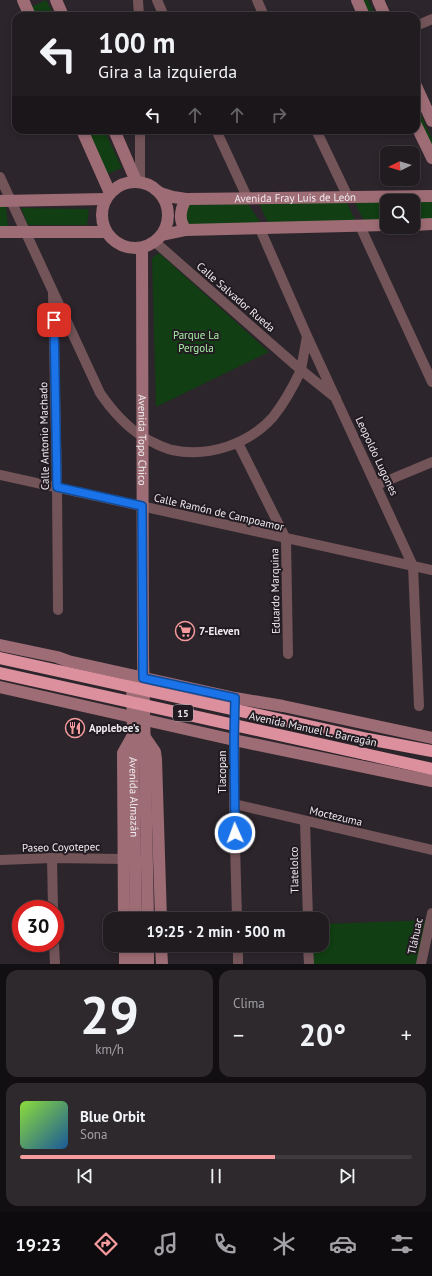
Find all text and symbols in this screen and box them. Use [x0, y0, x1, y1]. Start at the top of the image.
text: 100 m [98, 24, 175, 61]
icon: left [32, 28, 84, 80]
text: Gira a la izquierda [98, 60, 237, 83]
icon: left [142, 104, 164, 126]
icon: ahead [184, 104, 206, 126]
icon: ahead [226, 104, 248, 126]
icon: right [268, 104, 290, 126]
north arrow [380, 146, 420, 186]
map controls [380, 146, 420, 234]
street label: Avenida Fray Luis de León [234, 190, 356, 205]
button: search [380, 194, 420, 234]
street label: Calle Salvador Rueda [194, 259, 278, 335]
pin [37, 303, 71, 337]
icon: arrive [43, 309, 65, 331]
park label: Parque La Pergola [173, 328, 219, 355]
street label: Calle Antonio Machado [36, 382, 52, 490]
street label: Avenida Topo Chico [135, 394, 150, 486]
street label: Leopoldo Lugones [353, 414, 402, 498]
street label: Calle Ramón de Campoamor [153, 490, 286, 534]
street label: Eduardo Marquina [267, 548, 283, 634]
supermarket icon: 7-Eleven [174, 620, 196, 642]
place label: 7-Eleven [199, 624, 240, 638]
road number: 15 [173, 705, 193, 721]
street label: Avenida Manuel L. Barragán [248, 709, 378, 749]
restaurant icon: Applebee's [64, 717, 86, 739]
place label: Applebee's [89, 721, 140, 735]
street label: Tlacopan [215, 751, 229, 793]
street label: Avenida Almazán [126, 757, 142, 837]
street label: Moctezuma [308, 803, 364, 829]
position arrow [214, 812, 256, 854]
street label: Paseo Coyotepec [22, 839, 100, 855]
street label: Tlatelolco [287, 846, 301, 894]
speed limit sign: 30 [12, 900, 64, 952]
street label: Tláhuac [404, 916, 426, 956]
text: 19:25 · 2 min · 500 m [147, 922, 285, 941]
text: 29 [80, 981, 139, 1048]
text: Clima [233, 995, 265, 1012]
text: 20° [299, 1015, 346, 1054]
text: − [233, 1021, 244, 1049]
text: + [401, 1021, 412, 1049]
text: km/h [95, 1041, 124, 1058]
text: Blue Orbit [80, 1107, 145, 1126]
text: Sona [80, 1126, 107, 1143]
icon: previous [74, 1165, 96, 1187]
icon: pause [205, 1165, 227, 1187]
icon: next [336, 1165, 358, 1187]
icon: directions [92, 1230, 120, 1258]
icon: music [152, 1230, 180, 1258]
icon: phone [211, 1230, 239, 1258]
icon: climate [270, 1230, 298, 1258]
icon: car [329, 1230, 357, 1258]
icon: filters [388, 1230, 416, 1258]
text: 19:23 [16, 1233, 61, 1256]

